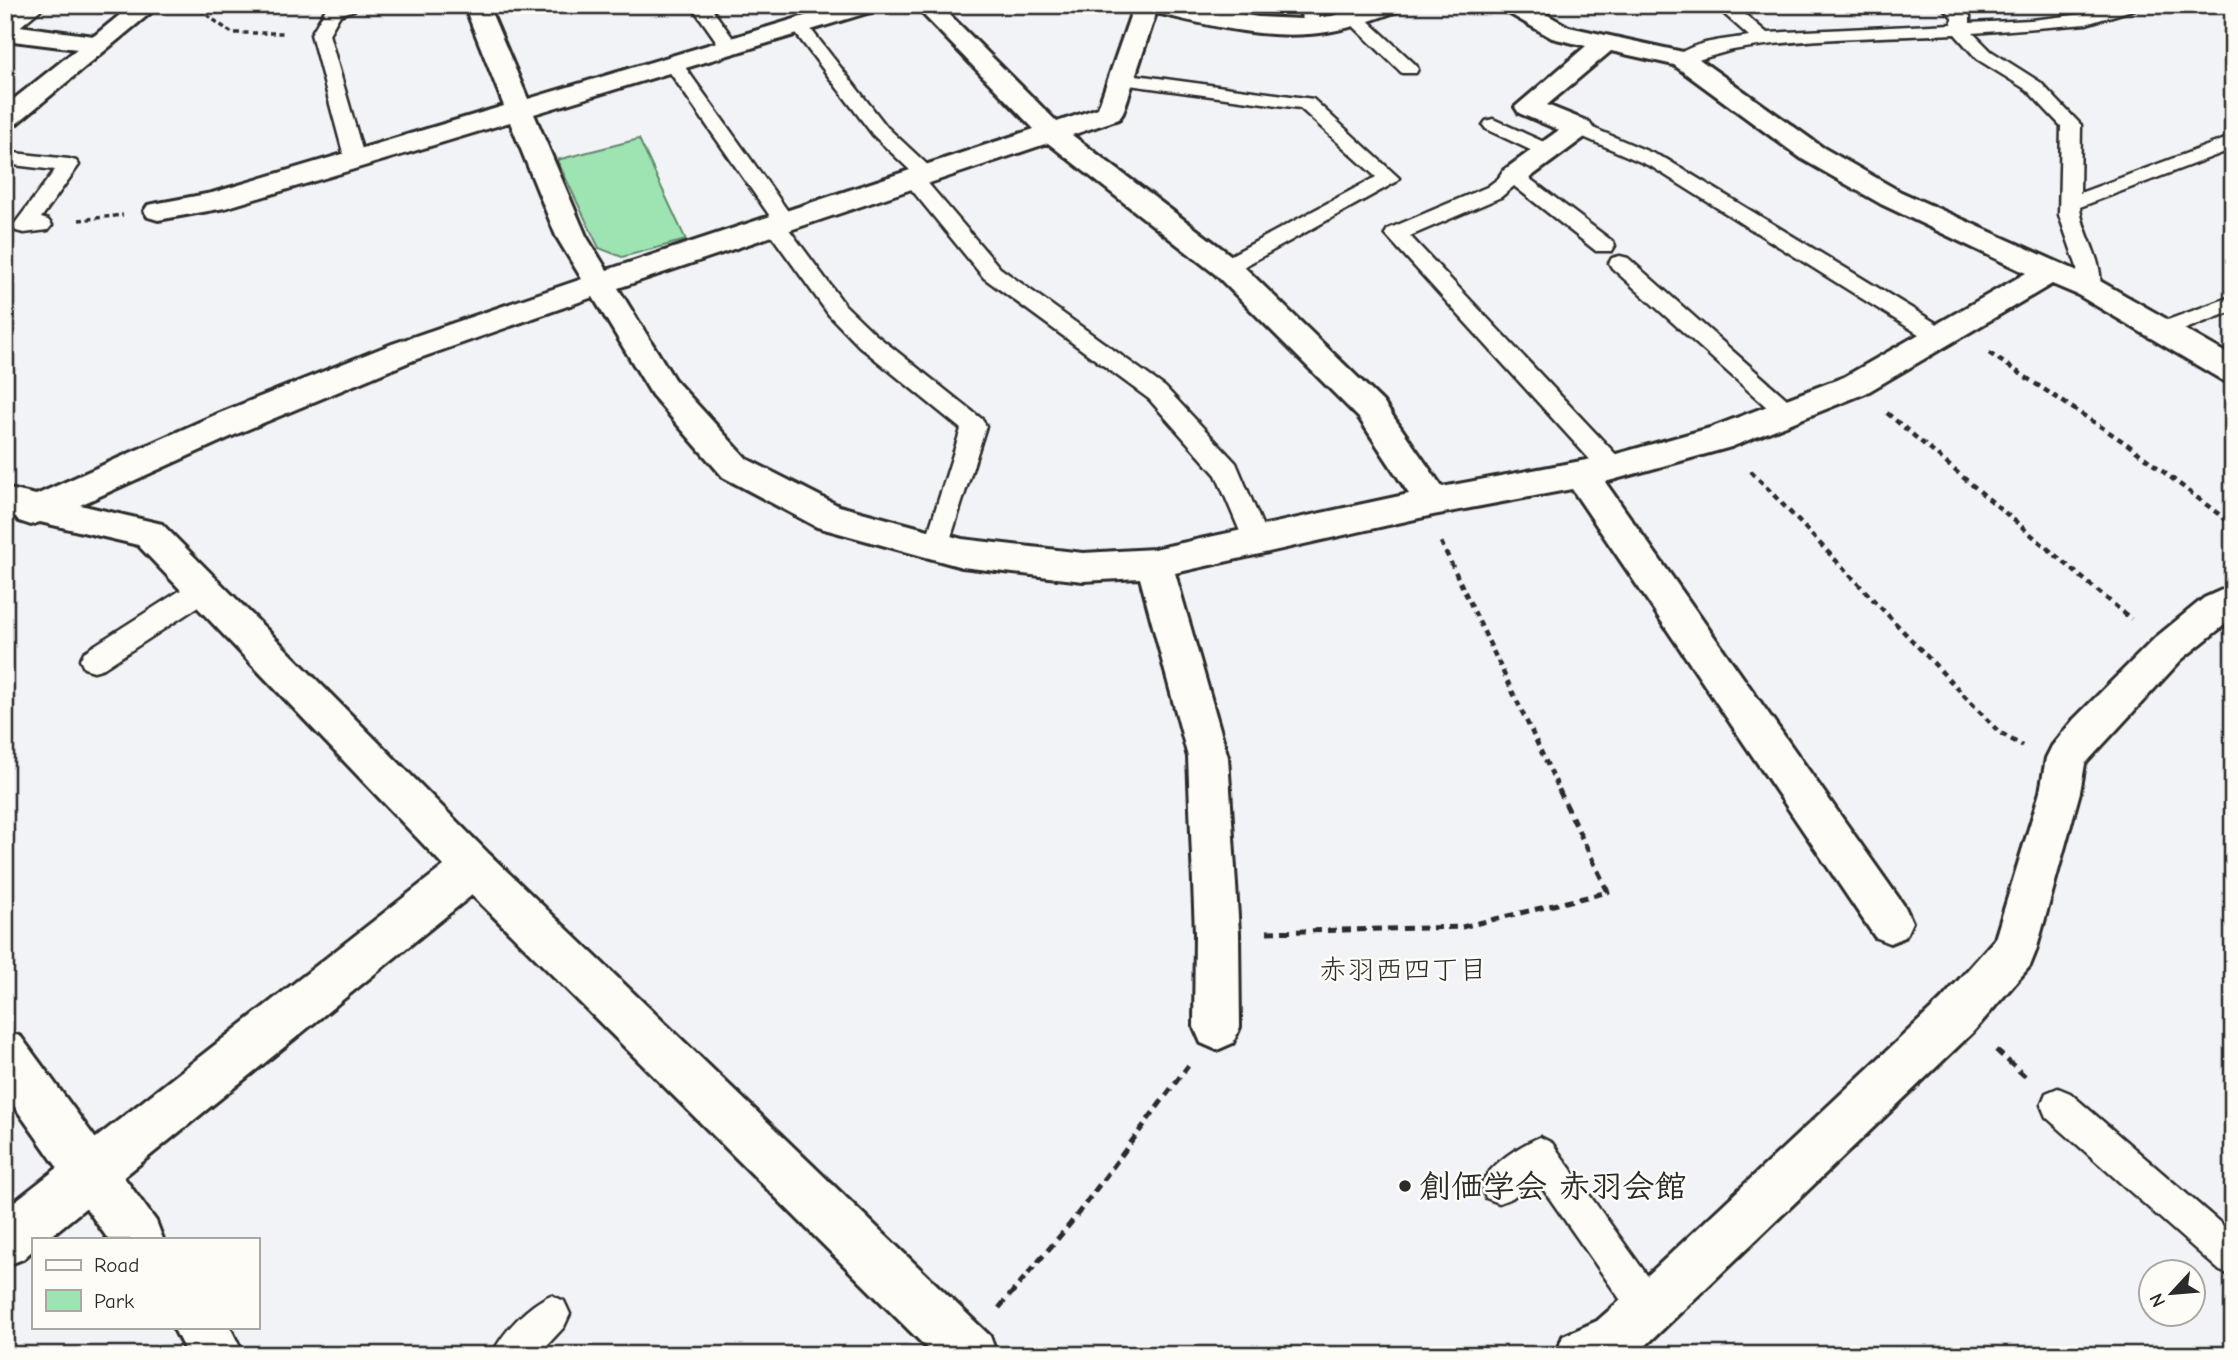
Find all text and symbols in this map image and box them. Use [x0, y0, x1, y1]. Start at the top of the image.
district label: 赤羽西四丁目 [1319, 954, 1487, 986]
place label: 創価学会 赤羽会館 [1419, 1168, 1686, 1205]
marker: 創価学会 赤羽会館 [1397, 1178, 1413, 1194]
legend [32, 1238, 259, 1328]
text: Road [94, 1253, 139, 1277]
north arrow [2136, 1258, 2206, 1328]
text: Park [94, 1289, 134, 1313]
text: N [2145, 1290, 2170, 1310]

